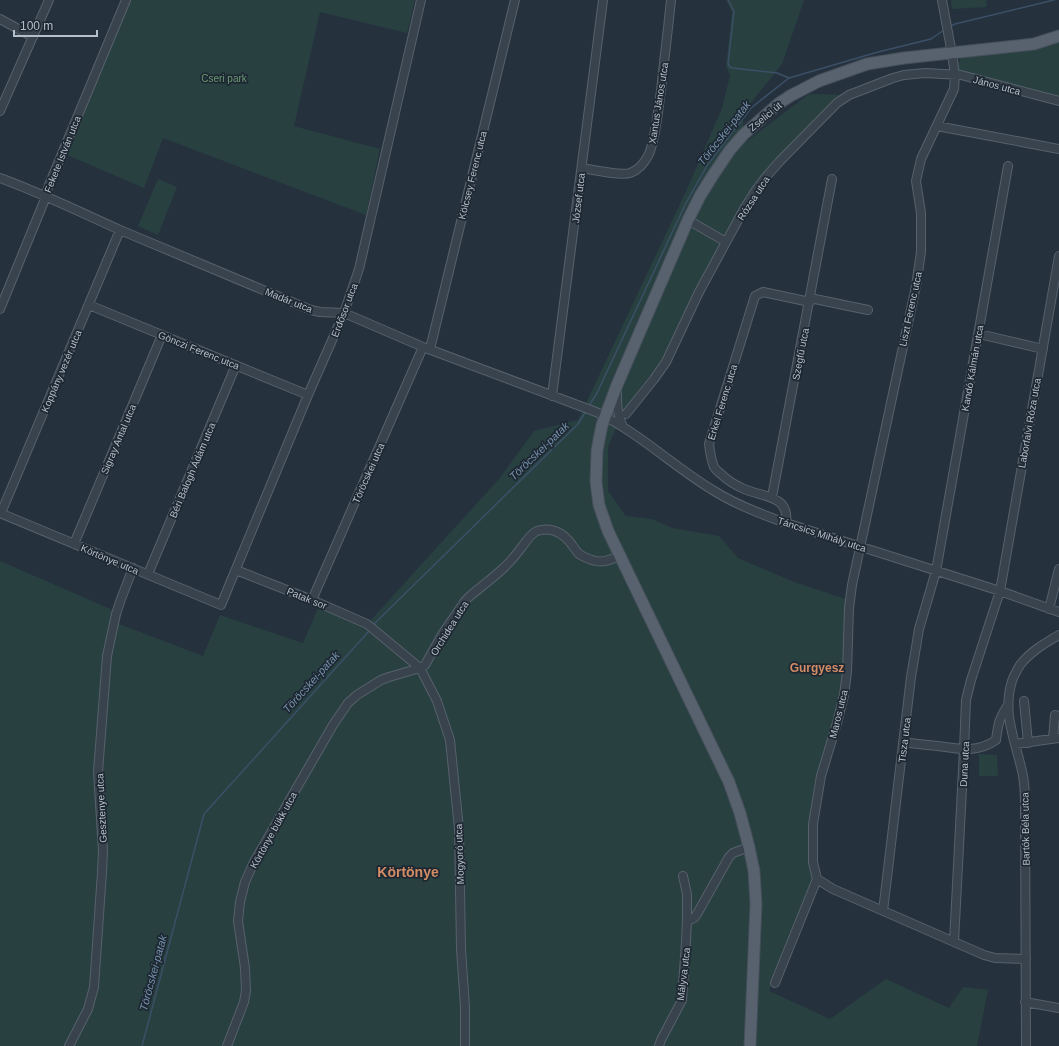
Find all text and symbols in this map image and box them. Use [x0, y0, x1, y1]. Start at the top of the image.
scale bar [14, 12, 97, 38]
text: 100 m [20, 19, 53, 33]
street label: Xantus János utca [647, 61, 670, 145]
park label: Cseri park [201, 73, 248, 84]
street label: János utca [972, 74, 1022, 97]
water label: Töröcskei-patak [695, 98, 753, 168]
street label: Zselici út [747, 99, 784, 133]
street label: Fekete István utca [42, 114, 83, 194]
street label: Kölcsey Ferenc utca [456, 129, 489, 220]
street label: József utca [570, 172, 587, 224]
street label: Rózsa utca [735, 174, 772, 222]
street label: Liszt Ferenc utca [897, 270, 924, 347]
street label: Erdősor utca [329, 281, 360, 339]
street label: Madár utca [264, 286, 314, 315]
street label: Kandó Kálmán utca [959, 324, 986, 412]
street label: Szegfű utca [790, 327, 811, 381]
street label: Koppány vezér utca [39, 328, 84, 414]
street label: Gönczi Ferenc utca [157, 329, 241, 372]
street label: Erkel Ferenc utca [706, 363, 739, 441]
street label: Laborfalvi Róza utca [1016, 377, 1043, 469]
street label: Sigray Antal utca [99, 402, 138, 476]
water label: Töröcskei-patak [507, 419, 572, 482]
street label: Béri Balogh Ádám utca [166, 420, 218, 519]
street label: Töröcskei utca [350, 441, 387, 505]
street label: Táncsics Mihály utca [776, 515, 868, 554]
street label: Körtönye utca [79, 542, 141, 577]
street label: Patak sor [285, 585, 329, 612]
street label: Orchidea utca [428, 599, 471, 658]
water label: Töröcskei-patak [280, 649, 342, 715]
district label: Gurgyesz [790, 661, 844, 675]
street label: Maros utca [827, 688, 850, 739]
street label: Tisza utca [896, 717, 913, 763]
street label: Duna utca [958, 741, 971, 787]
street label: Gesztenye utca [94, 773, 109, 843]
street label: Körtönye bükk utca [248, 790, 299, 870]
street label: Bartók Béla utca [1019, 792, 1032, 866]
street label: Mogyoró utca [453, 823, 466, 884]
district label: Körtönye [377, 864, 439, 880]
water label: Töröcskei-patak [137, 933, 169, 1012]
street label: Mályva utca [675, 946, 692, 1001]

